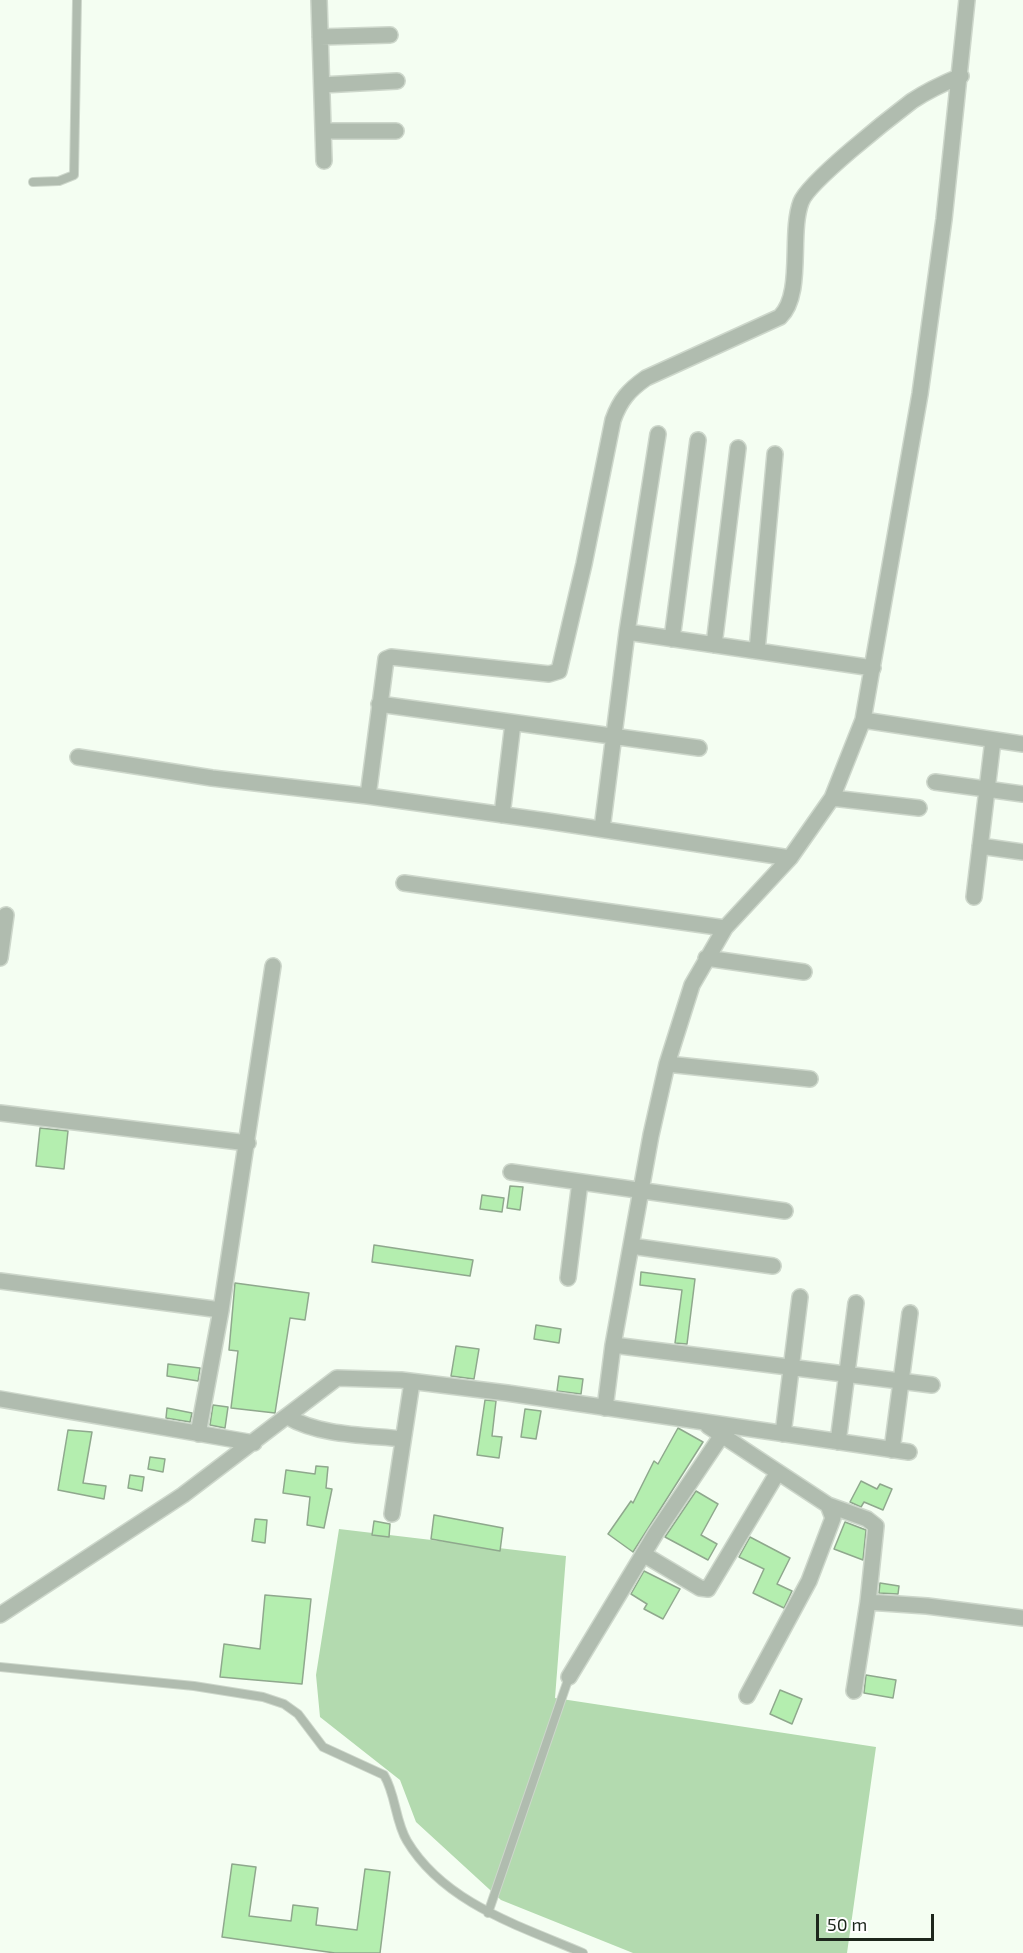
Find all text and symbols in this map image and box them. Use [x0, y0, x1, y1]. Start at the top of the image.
scale bar [819, 1902, 938, 1940]
text: 50 m [827, 1913, 867, 1935]

